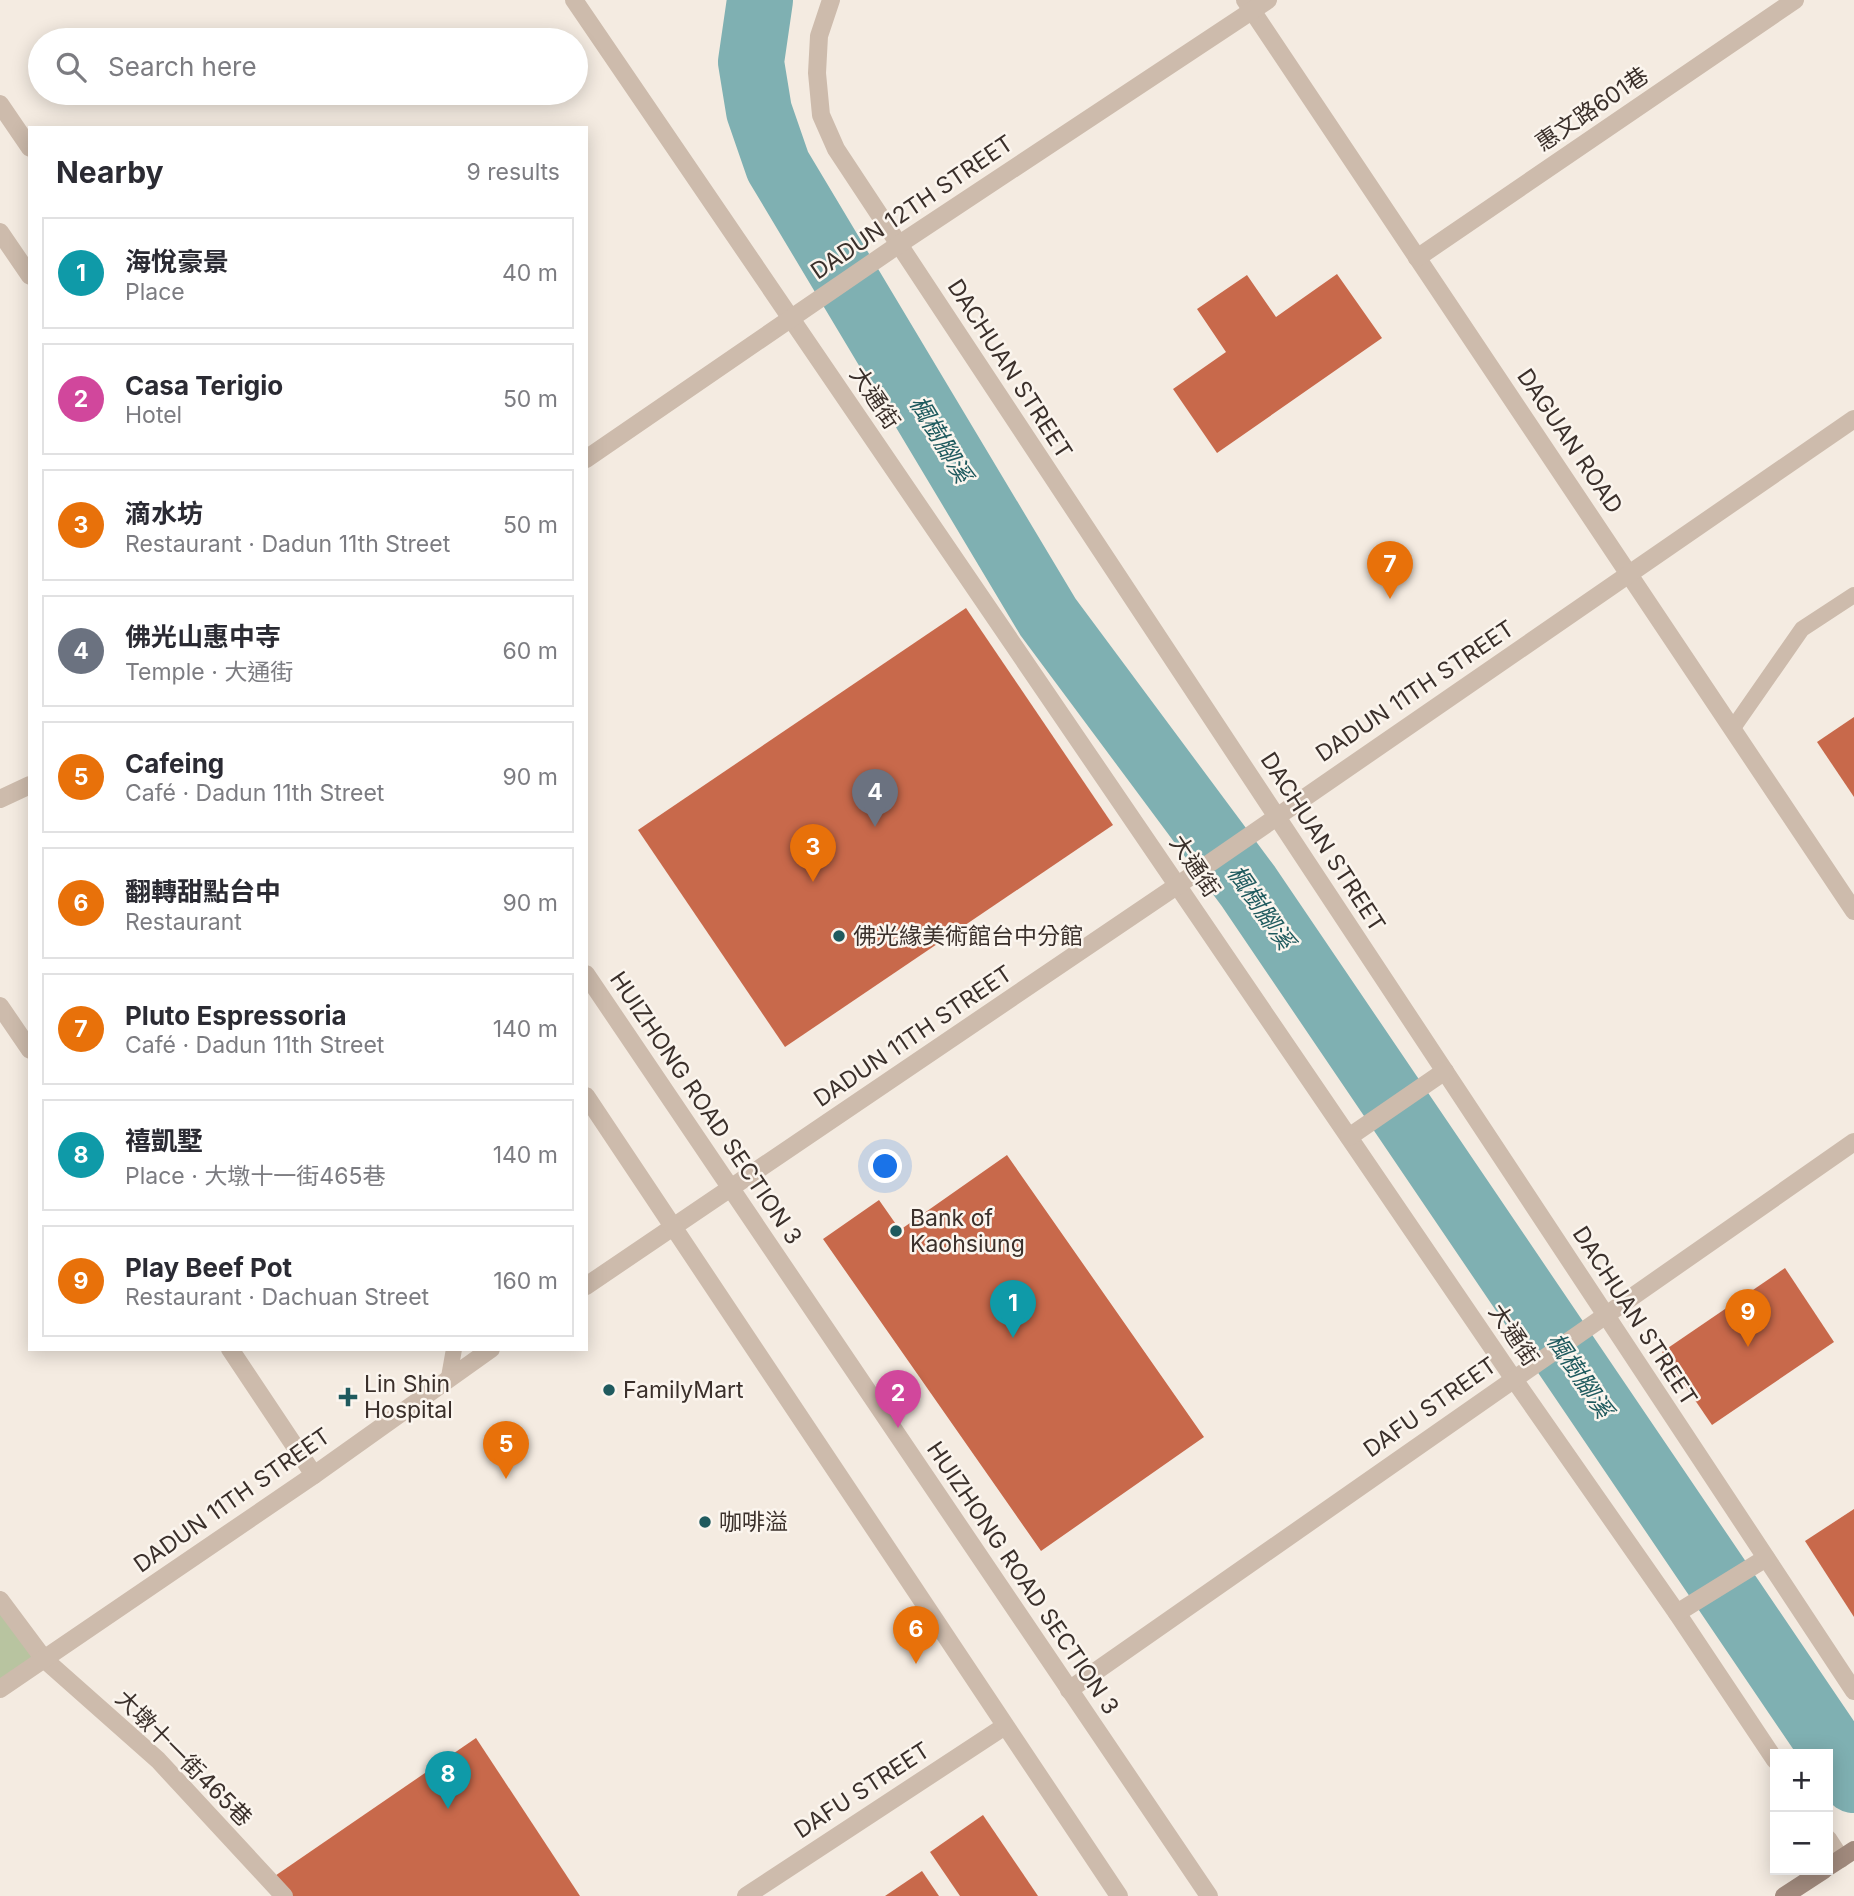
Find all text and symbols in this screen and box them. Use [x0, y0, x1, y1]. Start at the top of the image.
search box [28, 28, 588, 105]
icon: search [52, 48, 90, 86]
text: Search here [108, 51, 257, 82]
street label: 惠文路601巷 [1530, 61, 1654, 157]
street label: DADUN 12TH STREET [806, 129, 1018, 285]
text: Nearby [56, 154, 164, 190]
text: 9 results [466, 158, 560, 186]
text: 海悅豪景 [125, 246, 229, 277]
text: 1 [76, 259, 86, 287]
text: 40 m [502, 259, 558, 287]
street label: DACHUAN STREET [942, 274, 1078, 464]
text: Place [125, 278, 185, 306]
street label: 大通街 [844, 362, 906, 434]
street label: DAGUAN ROAD [1511, 363, 1629, 519]
text: Casa Terigio [125, 370, 283, 401]
text: 2 [74, 385, 88, 413]
text: 50 m [503, 385, 558, 413]
water label: 楓樹腳溪 [904, 390, 980, 490]
text: Hotel [125, 401, 182, 429]
text: 滴水坊 [125, 498, 203, 529]
text: 3 [74, 511, 88, 539]
text: 50 m [503, 511, 558, 539]
text: Restaurant · Dadun 11th Street [125, 530, 450, 558]
pin: 7 [1367, 541, 1413, 599]
street label: DADUN 11TH STREET [1310, 614, 1520, 768]
text: 佛光山惠中寺 [125, 621, 281, 652]
text: 4 [73, 637, 89, 665]
text: 60 m [503, 637, 558, 665]
text: Temple · 大通街 [125, 658, 293, 686]
street label: DACHUAN STREET [1255, 747, 1391, 937]
text: Cafeing [125, 748, 224, 779]
text: 5 [74, 763, 88, 791]
text: 90 m [503, 763, 558, 791]
pin: 4 [852, 769, 898, 827]
text: Café · Dadun 11th Street [125, 779, 384, 807]
pin: 3 [790, 824, 836, 882]
street label: 大通街 [1164, 830, 1226, 902]
water label: 楓樹腳溪 [1222, 859, 1302, 957]
text: 翻轉甜點台中 [125, 876, 281, 907]
text: 6 [74, 889, 88, 917]
text: 90 m [503, 889, 558, 917]
text: Restaurant [125, 908, 242, 936]
place label: 佛光緣美術館台中分館 [853, 922, 1083, 950]
marker: 佛光緣美術館台中分館 [831, 928, 847, 944]
street label: DADUN 11TH STREET [808, 959, 1018, 1113]
street label: HUIZHONG ROAD SECTION 3 [604, 966, 808, 1250]
text: Pluto Espressoria [125, 1000, 347, 1031]
text: 7 [74, 1015, 88, 1043]
text: 140 m [493, 1015, 558, 1043]
text: Café · Dadun 11th Street [125, 1031, 384, 1059]
text: 禧凱墅 [125, 1125, 203, 1156]
text: 8 [74, 1141, 88, 1169]
text: 140 m [493, 1141, 558, 1169]
your location [868, 1149, 902, 1183]
text: Place · 大墩十一街465巷 [125, 1162, 385, 1190]
place label: Bank of Kaohsiung [910, 1204, 1025, 1258]
street label: DACHUAN STREET [1567, 1221, 1703, 1411]
marker: Bank of Kaohsiung [888, 1223, 904, 1239]
text: Play Beef Pot [125, 1252, 292, 1283]
text: 9 [74, 1267, 88, 1295]
text: 160 m [493, 1267, 558, 1295]
pin: 1 [990, 1280, 1036, 1338]
text: Restaurant · Dachuan Street [125, 1283, 429, 1311]
pin: 9 [1725, 1289, 1771, 1347]
street label: 大通街 [1483, 1299, 1545, 1371]
water label: 楓樹腳溪 [1541, 1327, 1621, 1425]
street label: DAFU STREET [1358, 1351, 1502, 1463]
place label: Lin Shin Hospital [364, 1370, 453, 1424]
pin: 2 [875, 1370, 921, 1428]
place label: FamilyMart [623, 1376, 744, 1404]
marker: FamilyMart [601, 1382, 617, 1398]
marker: Lin Shin Hospital [338, 1387, 358, 1407]
pin: 5 [483, 1421, 529, 1479]
street label: DADUN 11TH STREET [128, 1422, 336, 1578]
street label: HUIZHONG ROAD SECTION 3 [921, 1436, 1125, 1720]
place label: 咖啡溢 [719, 1508, 788, 1536]
marker: 咖啡溢 [697, 1514, 713, 1530]
pin: 6 [893, 1606, 939, 1664]
street label: 大墩十一街465巷 [110, 1684, 258, 1832]
street label: DAFU STREET [789, 1736, 935, 1844]
map controls [1770, 1749, 1833, 1875]
button: + [1770, 1749, 1833, 1812]
pin: 8 [425, 1751, 471, 1809]
button: − [1770, 1812, 1833, 1875]

